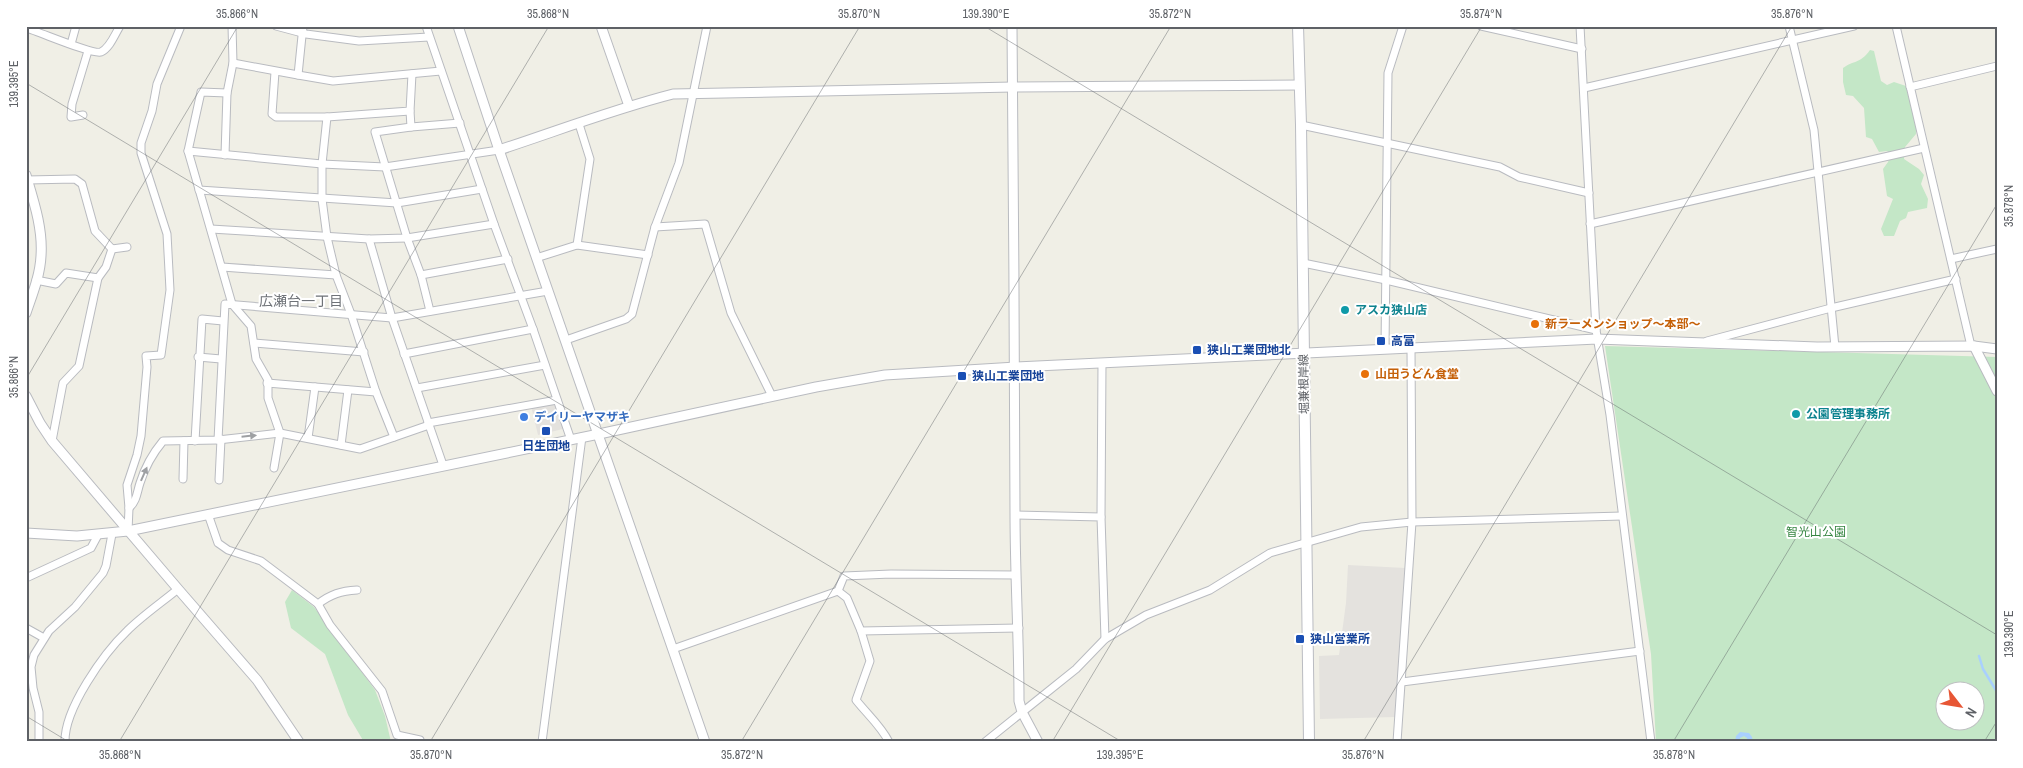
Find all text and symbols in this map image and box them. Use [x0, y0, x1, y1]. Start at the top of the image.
text: 35.866°N [216, 6, 258, 22]
text: 35.868°N [527, 6, 569, 22]
text: 35.870°N [838, 6, 880, 22]
text: 139.390°E [963, 6, 1009, 22]
text: 35.872°N [1149, 6, 1191, 22]
text: 35.874°N [1460, 6, 1502, 22]
text: 35.876°N [1771, 6, 1813, 22]
text: 139.395°E [6, 61, 22, 107]
text: 35.878°N [2001, 185, 2017, 227]
district label: 広瀬台一丁目 [259, 292, 343, 310]
place label: アスカ狭山店 [1355, 302, 1427, 318]
marker: アスカ狭山店 [1339, 304, 1351, 316]
place label: 新ラーメンショップ～本部～ [1545, 316, 1701, 332]
marker: 新ラーメンショップ～本部～ [1529, 318, 1541, 330]
place label: 高富 [1391, 333, 1415, 349]
marker: 高富 [1375, 335, 1387, 347]
place label: 狭山工業団地北 [1207, 342, 1291, 358]
marker: 狭山工業団地北 [1191, 344, 1203, 356]
street label: 堀兼根岸線 [1295, 354, 1313, 414]
text: 35.866°N [6, 356, 22, 398]
place label: 山田うどん食堂 [1375, 366, 1459, 382]
place label: 狭山工業団地 [972, 368, 1044, 384]
marker: 山田うどん食堂 [1359, 368, 1371, 380]
marker: 狭山工業団地 [956, 370, 968, 382]
place label: 公園管理事務所 [1806, 406, 1890, 422]
marker: 公園管理事務所 [1790, 408, 1802, 420]
place label: デイリーヤマザキ [534, 409, 630, 425]
marker: デイリーヤマザキ [518, 411, 530, 423]
marker: 日生団地 [540, 425, 552, 437]
one-way arrow [241, 432, 257, 440]
place label: 日生団地 [522, 438, 570, 454]
one-way arrow [140, 467, 148, 481]
park label: 智光山公園 [1786, 524, 1846, 540]
text: 139.390°E [2001, 611, 2017, 657]
place label: 狭山営業所 [1310, 631, 1370, 647]
marker: 狭山営業所 [1294, 633, 1306, 645]
north arrow [1936, 680, 1986, 730]
text: N [1961, 705, 1981, 721]
text: 35.868°N [99, 747, 141, 763]
text: 35.870°N [410, 747, 452, 763]
text: 35.872°N [721, 747, 763, 763]
text: 139.395°E [1097, 747, 1143, 763]
text: 35.876°N [1342, 747, 1384, 763]
text: 35.878°N [1653, 747, 1695, 763]

